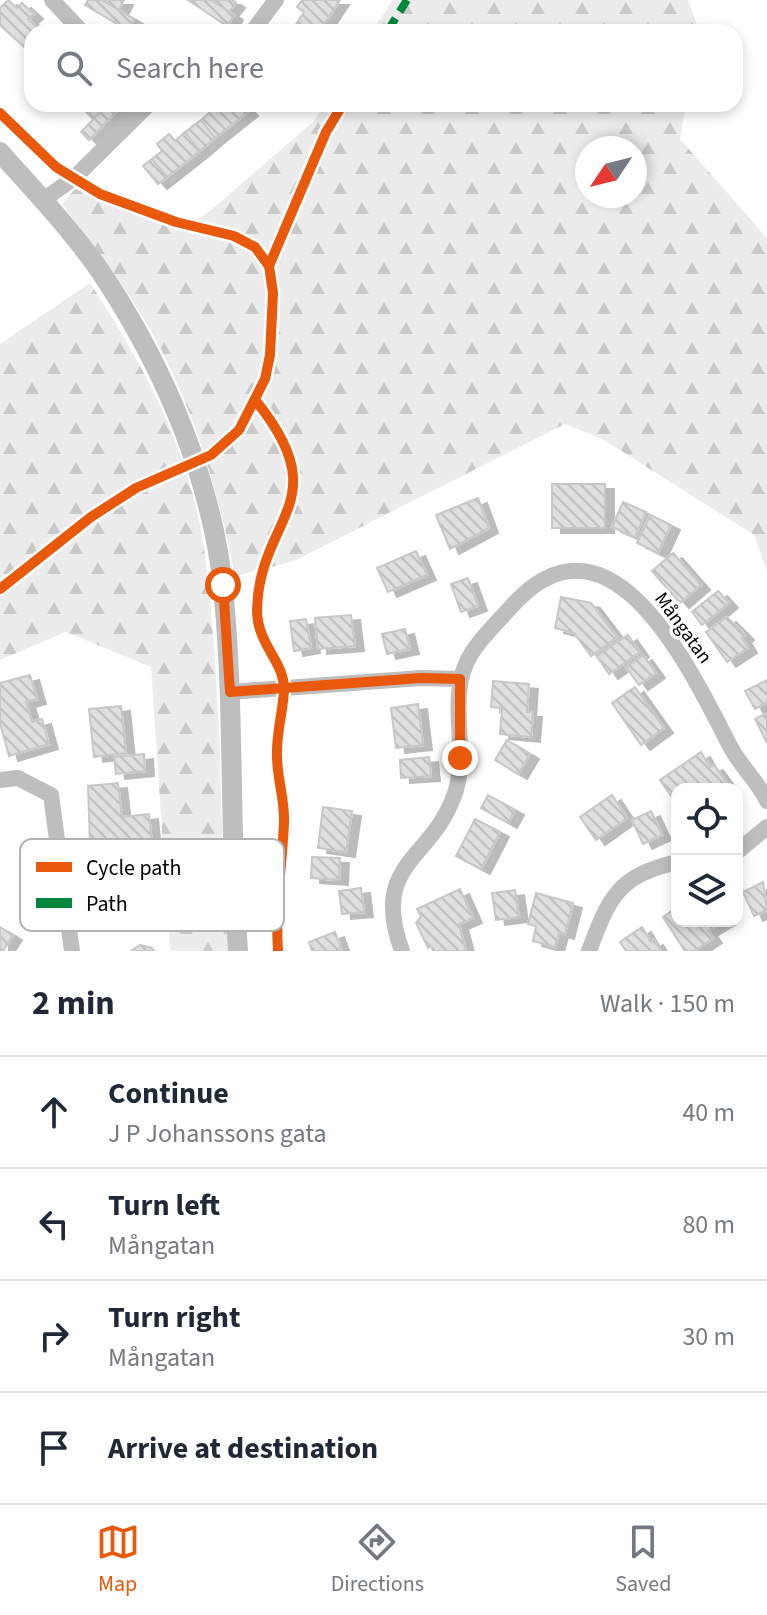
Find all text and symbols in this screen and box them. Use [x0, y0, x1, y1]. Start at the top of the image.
search box [24, 24, 743, 112]
icon: search [52, 46, 96, 90]
text: Search here [116, 47, 264, 90]
north arrow [575, 136, 647, 208]
route start [205, 567, 241, 603]
street label: Mångatan [647, 586, 719, 670]
route end [442, 740, 478, 776]
map controls [671, 783, 743, 927]
button: locate [671, 783, 743, 855]
legend [20, 839, 284, 931]
text: Cycle path [86, 852, 182, 884]
button: layers [671, 855, 743, 927]
text: Path [86, 888, 128, 920]
text: 2 min [32, 979, 115, 1028]
text: Walk · 150 m [600, 985, 735, 1022]
text: Continue [108, 1072, 229, 1115]
icon: ahead [32, 1090, 76, 1134]
text: 40 m [682, 1094, 735, 1131]
text: J P Johanssons gata [108, 1115, 327, 1152]
text: Turn left [108, 1184, 220, 1227]
icon: left [32, 1202, 76, 1246]
text: 80 m [682, 1206, 735, 1243]
text: Mångatan [108, 1227, 215, 1264]
text: Turn right [108, 1296, 240, 1339]
icon: right [32, 1314, 76, 1358]
text: 30 m [682, 1318, 735, 1355]
text: Mångatan [108, 1339, 215, 1376]
icon: arrive [32, 1426, 76, 1470]
text: Arrive at destination [108, 1427, 378, 1470]
tab: Map [96, 1520, 140, 1600]
tab: Directions [331, 1520, 424, 1600]
tab: Saved [615, 1520, 671, 1600]

